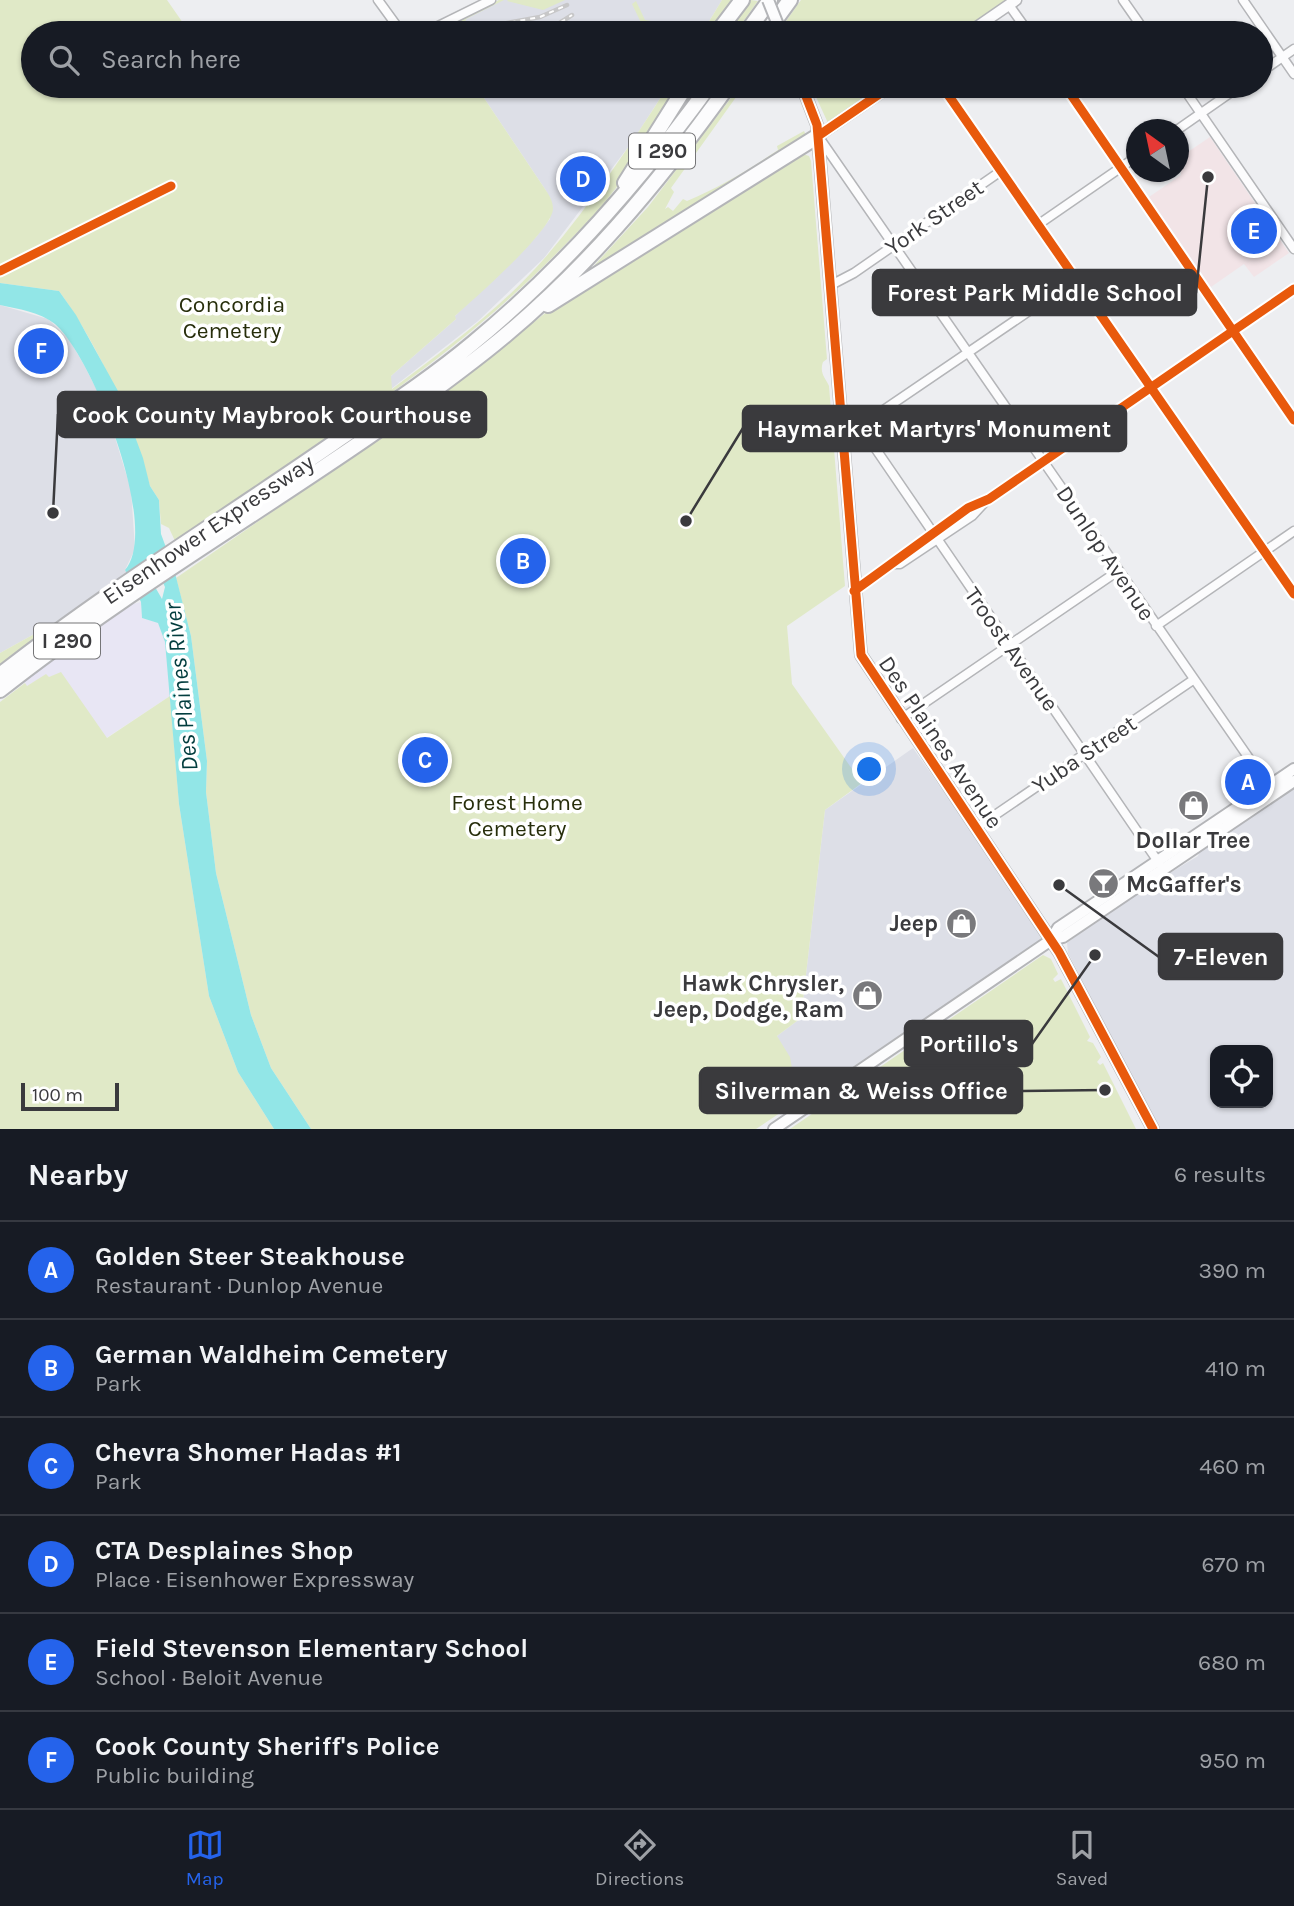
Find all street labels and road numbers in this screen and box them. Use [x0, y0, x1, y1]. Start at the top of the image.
road number: I 290 [629, 134, 695, 168]
street label: York Street [880, 174, 989, 261]
street label: Eisenhower Expressway [98, 449, 319, 610]
street label: Dunlop Avenue [1051, 481, 1161, 626]
street label: Troost Avenue [959, 582, 1064, 716]
road number: I 290 [34, 624, 100, 658]
street label: Des Plaines Avenue [873, 651, 1008, 834]
street label: Yuba Street [1027, 710, 1142, 799]

